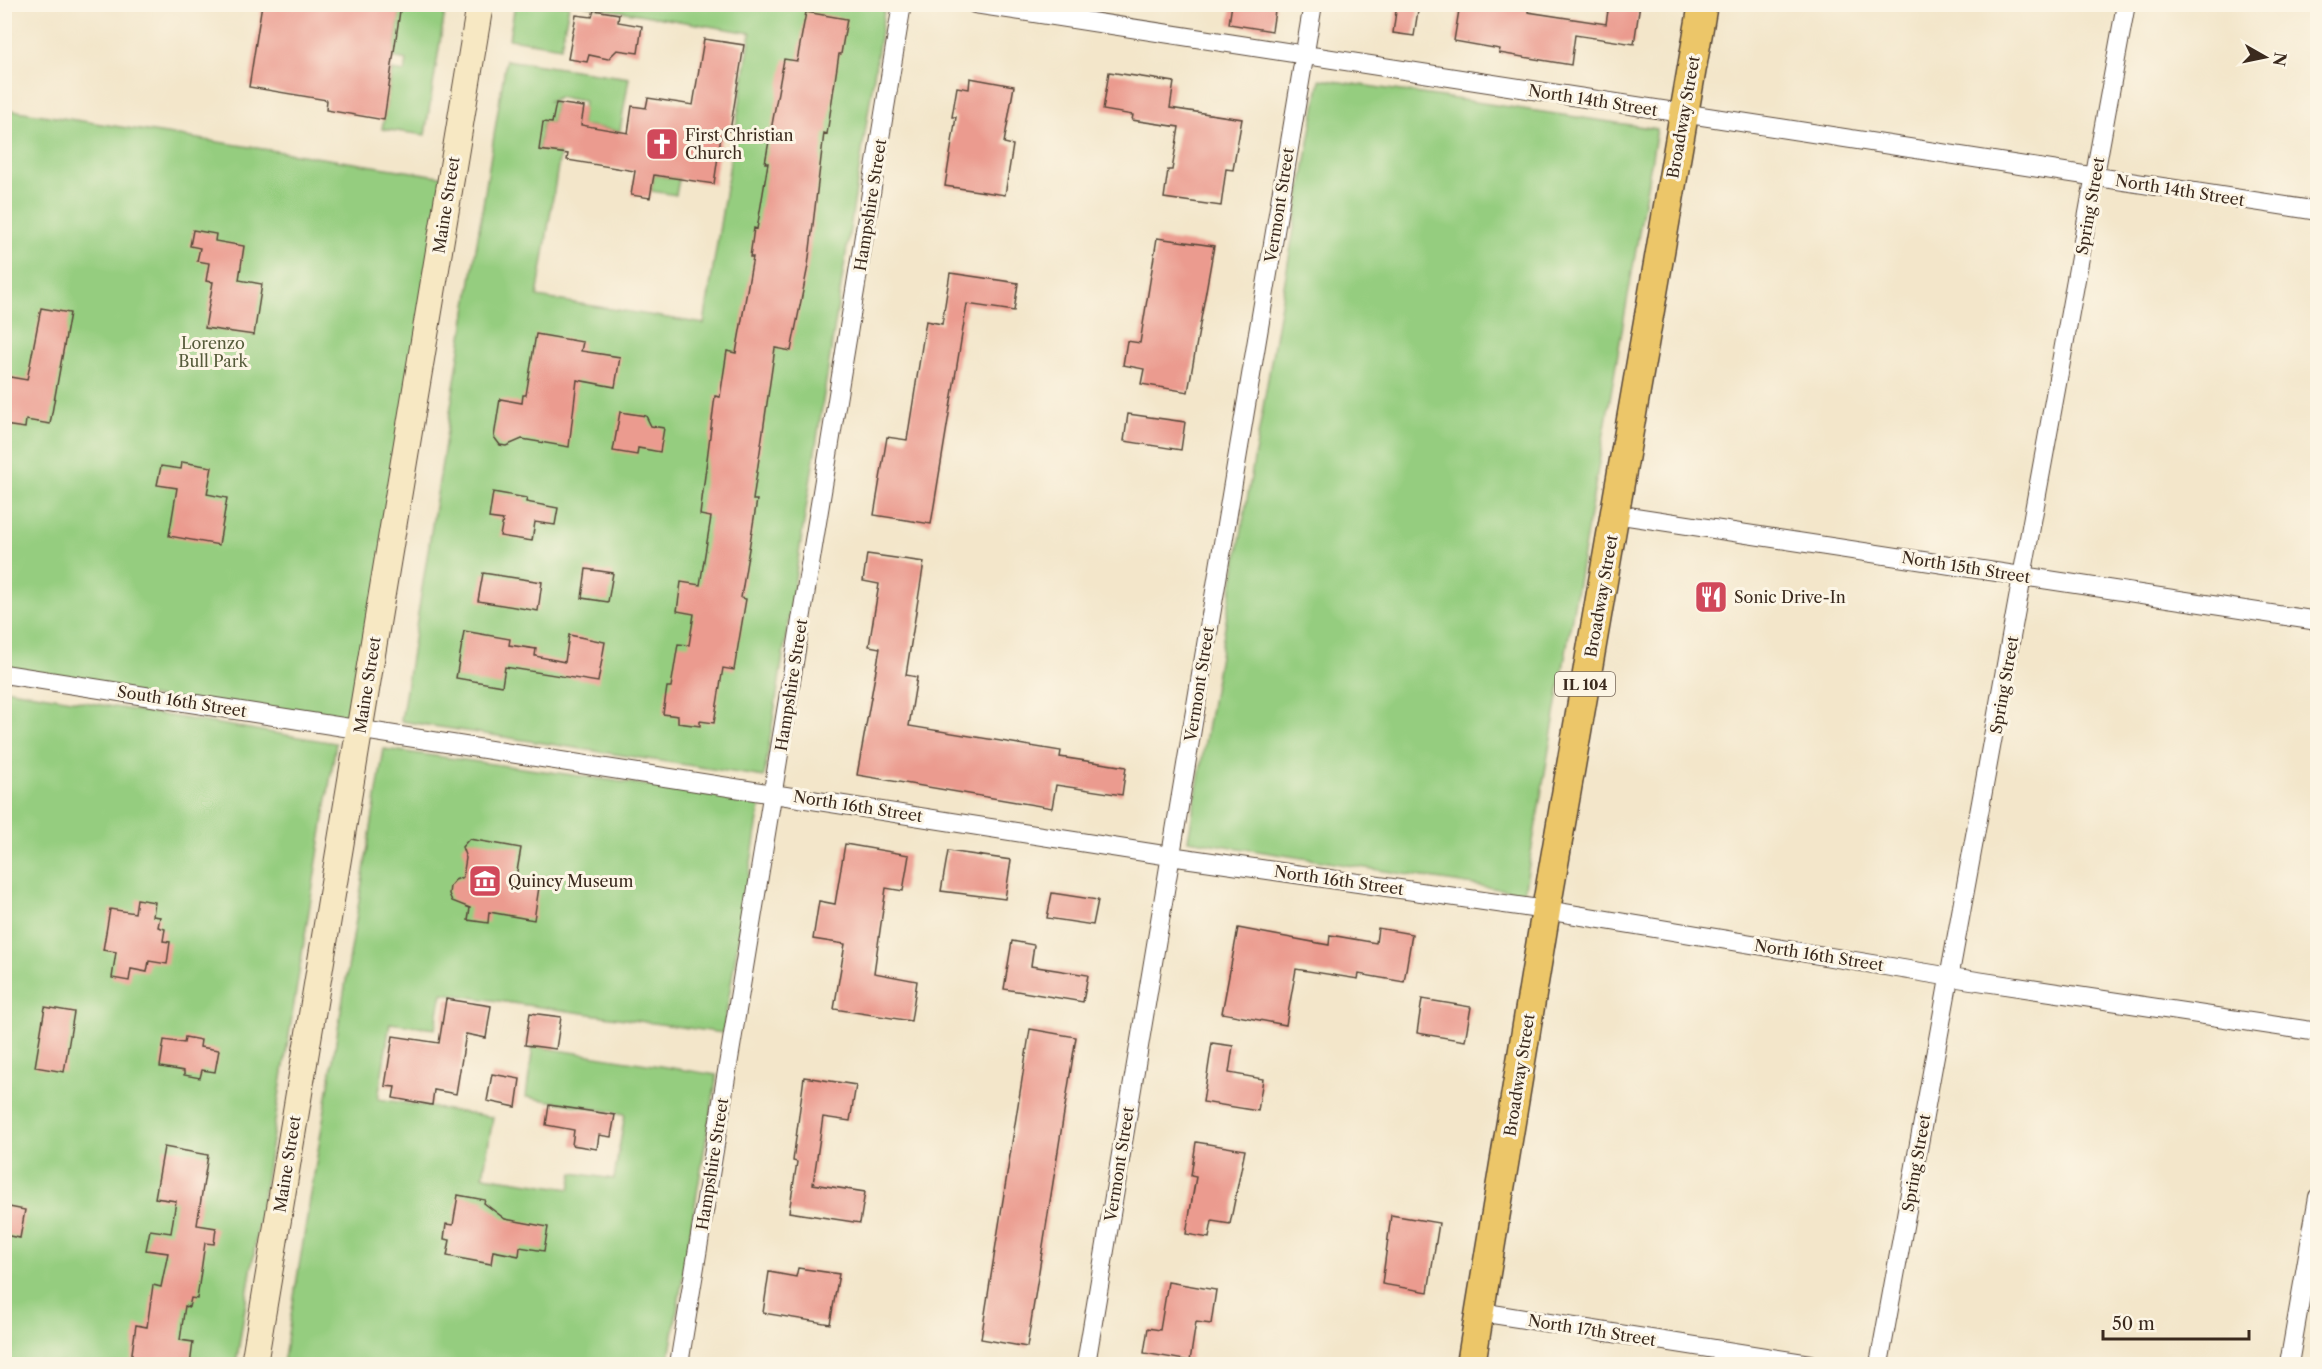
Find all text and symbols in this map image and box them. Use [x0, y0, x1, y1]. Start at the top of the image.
north arrow [2235, 27, 2295, 87]
text: N [2269, 51, 2291, 68]
street label: Broadway Street [1662, 54, 1704, 180]
street label: North 14th Street [1527, 80, 1659, 120]
place label: First Christian Church [685, 125, 794, 163]
church icon: First Christian Church [644, 126, 680, 162]
street label: Hampshire Street [850, 137, 890, 273]
street label: Vermont Street [1260, 146, 1298, 265]
street label: Maine Street [428, 155, 464, 255]
street label: Spring Street [2072, 155, 2109, 257]
street label: North 14th Street [2114, 170, 2246, 210]
park label: Lorenzo Bull Park [178, 333, 249, 371]
street label: Broadway Street [1580, 533, 1622, 659]
street label: North 15th Street [1900, 547, 2032, 587]
restaurant icon: Sonic Drive-In [1693, 579, 1729, 615]
place label: Sonic Drive-In [1734, 587, 1846, 607]
street label: Hampshire Street [771, 617, 811, 753]
street label: Vermont Street [1180, 625, 1218, 744]
street label: Spring Street [1986, 634, 2023, 736]
street label: Maine Street [349, 635, 385, 735]
road number: IL 104 [1555, 672, 1615, 696]
street label: South 16th Street [116, 681, 248, 721]
street label: North 16th Street [792, 786, 924, 826]
street label: North 16th Street [1273, 861, 1405, 899]
museum icon: Quincy Museum [467, 863, 503, 899]
place label: Quincy Museum [508, 871, 633, 891]
street label: North 16th Street [1753, 935, 1885, 975]
street label: Broadway Street [1499, 1012, 1539, 1138]
street label: Hampshire Street [692, 1096, 732, 1232]
street label: Vermont Street [1100, 1105, 1138, 1224]
street label: Spring Street [1898, 1112, 1935, 1214]
street label: Maine Street [269, 1114, 305, 1214]
scale bar [2103, 1303, 2248, 1341]
street label: North 17th Street [1527, 1310, 1658, 1350]
text: 50 m [2112, 1313, 2155, 1335]

